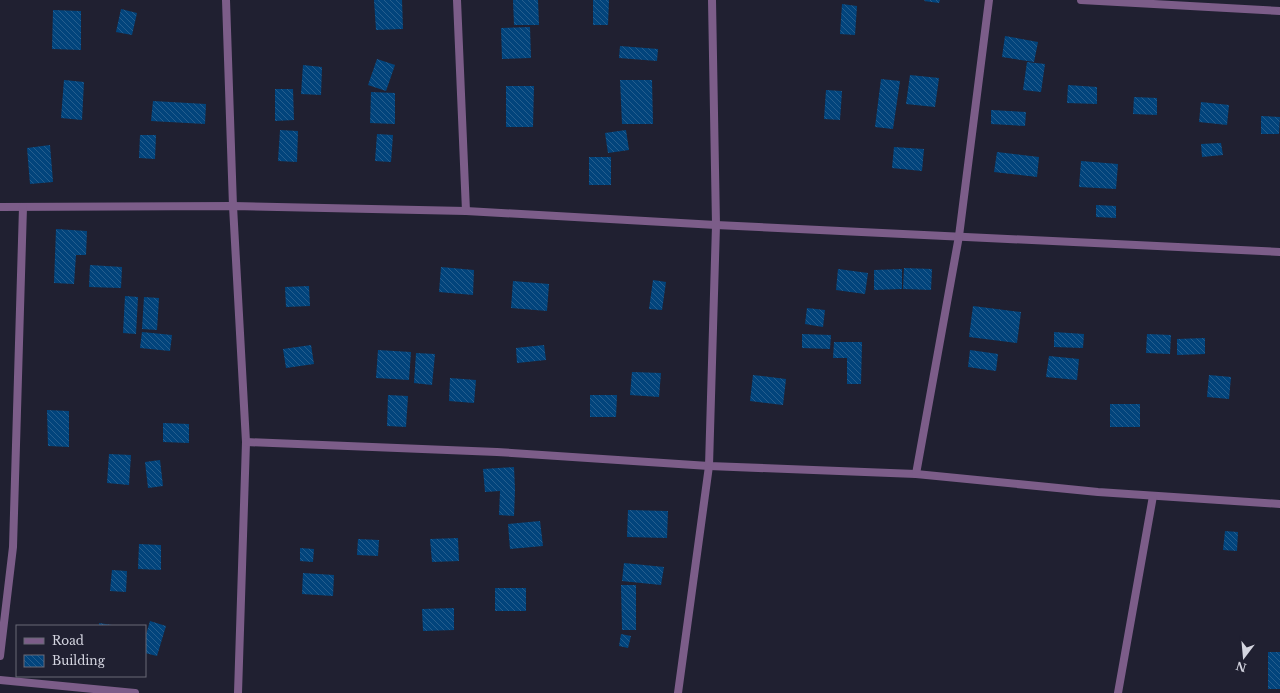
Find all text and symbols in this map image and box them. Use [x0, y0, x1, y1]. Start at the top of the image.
legend [16, 625, 146, 677]
text: Road [52, 633, 84, 648]
north arrow [1224, 637, 1264, 677]
text: Building [52, 653, 106, 668]
text: N [1234, 658, 1248, 675]

